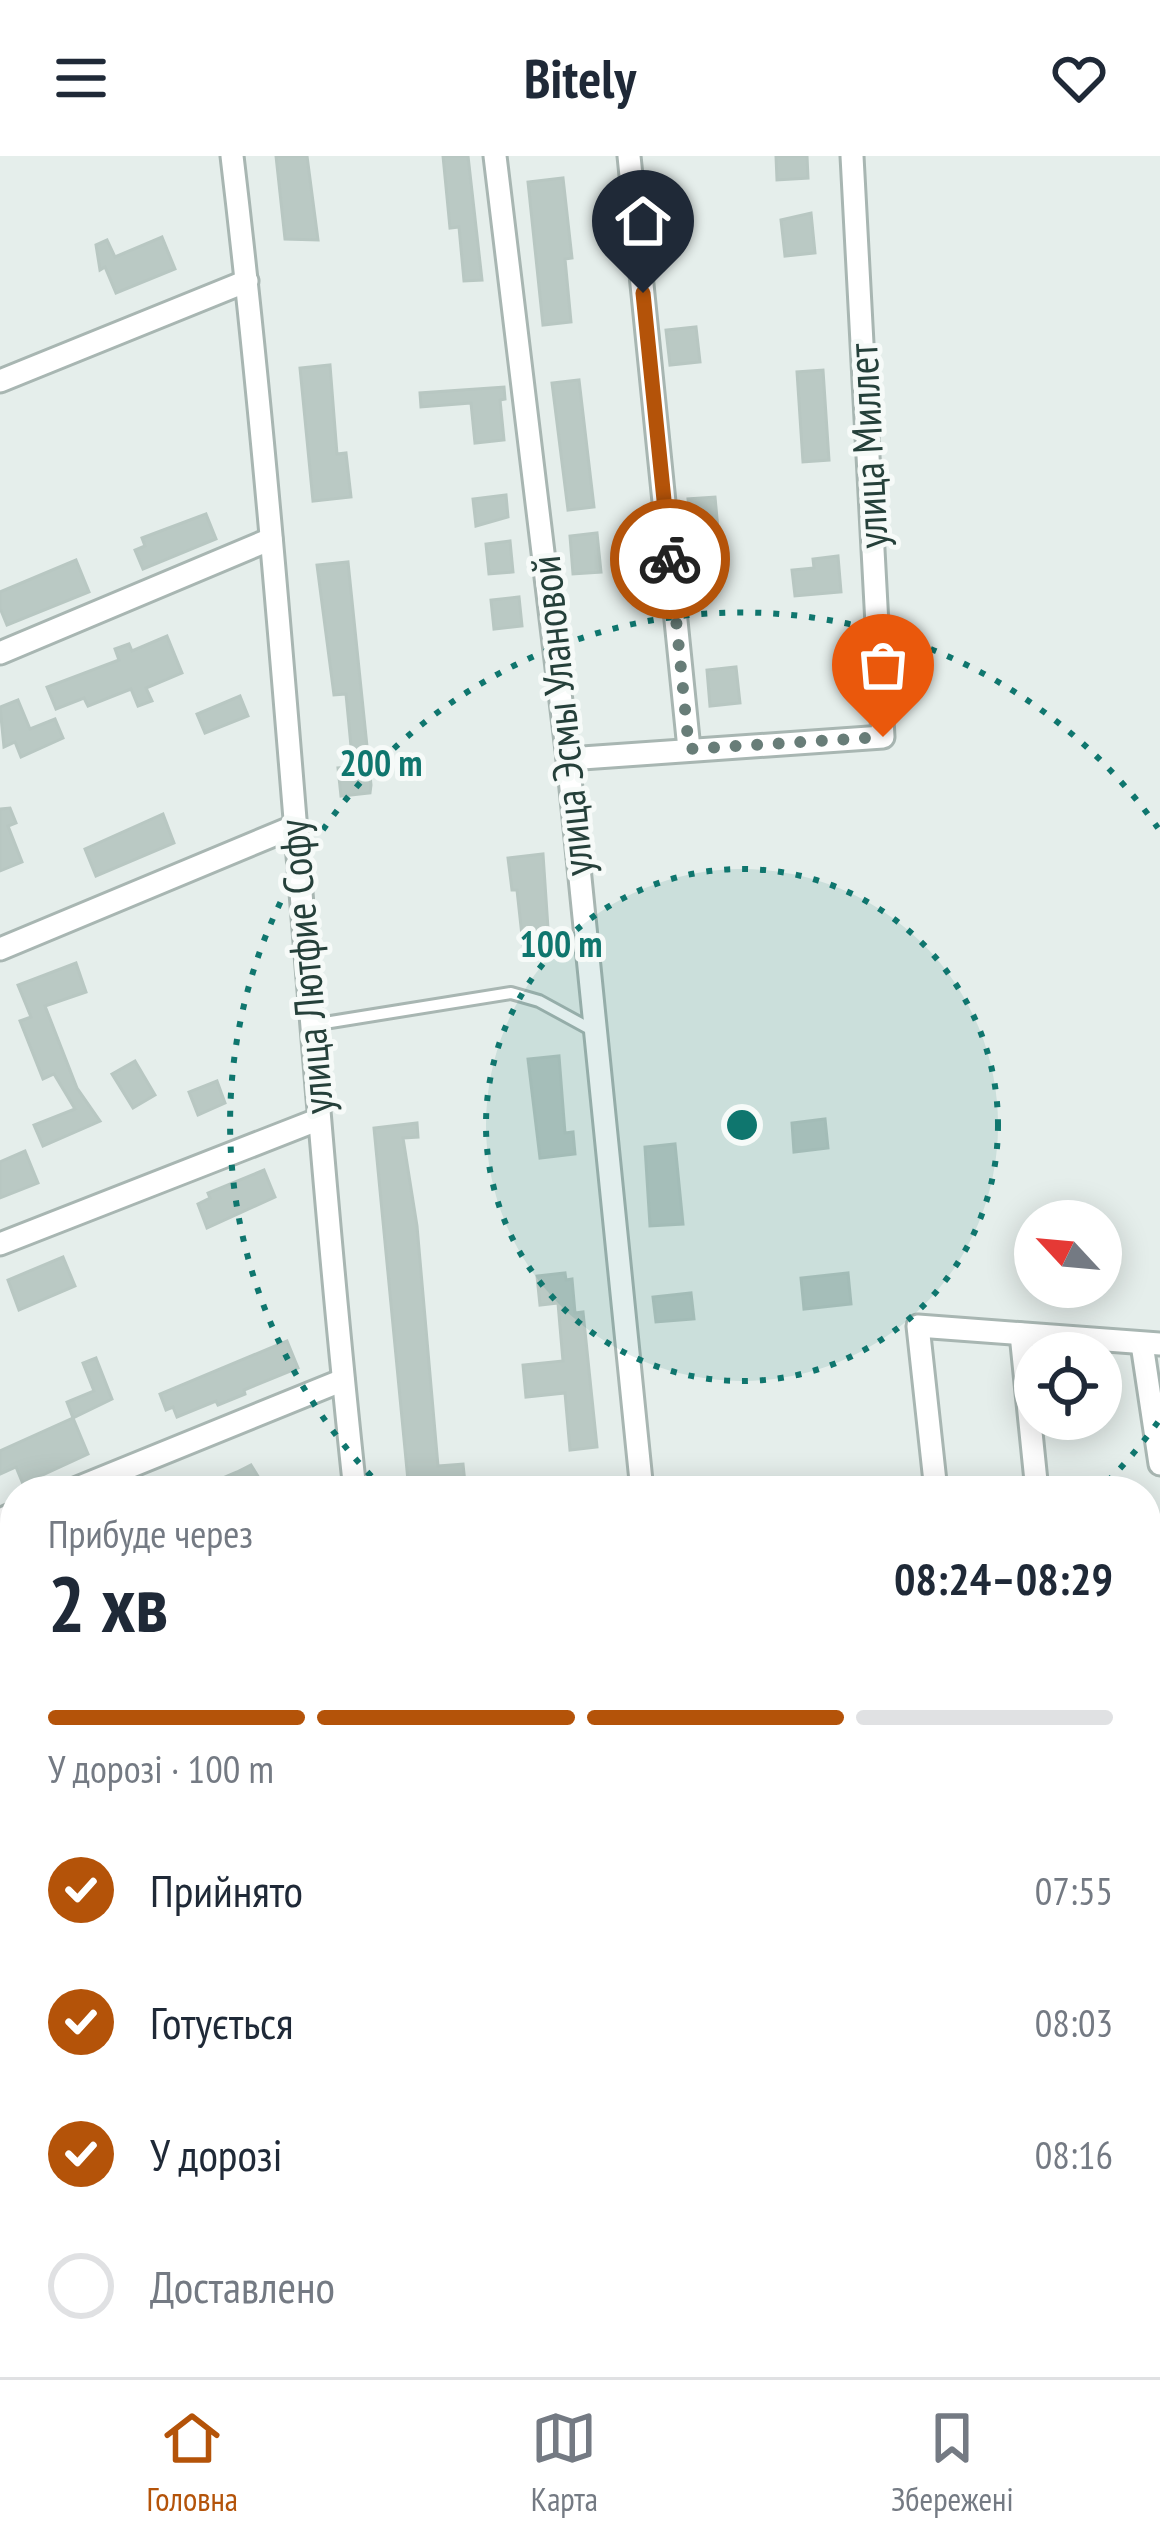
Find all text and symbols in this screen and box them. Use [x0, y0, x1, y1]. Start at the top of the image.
text: Bitely [524, 43, 636, 113]
icon: menu [48, 45, 114, 111]
icon: heart [1046, 45, 1112, 111]
pin [592, 170, 694, 293]
icon: home [610, 188, 676, 254]
street label: улица Миллет [834, 342, 900, 550]
courier [610, 499, 730, 619]
icon: bike [637, 526, 703, 592]
street label: улица Эсмы Улановой [517, 553, 605, 879]
pin [832, 614, 934, 737]
icon: bag [850, 632, 916, 698]
text: 200 m [340, 739, 422, 786]
street label: улица Лютфие Софу [265, 817, 345, 1117]
text: 100 m [520, 920, 602, 967]
centre of rings [721, 1104, 763, 1146]
north arrow [1014, 1200, 1122, 1308]
map controls [1014, 1200, 1122, 1440]
button: locate [1014, 1332, 1122, 1440]
text: Прибуде через [48, 1508, 253, 1559]
text: 08:24–08:29 [894, 1549, 1113, 1607]
text: 2 хв [48, 1553, 168, 1654]
text: У дорозі · 100 m [48, 1743, 274, 1794]
icon: check [48, 1857, 114, 1923]
text: Прийнято [150, 1861, 303, 1919]
text: 07:55 [1035, 1865, 1113, 1916]
icon: check [48, 1989, 114, 2055]
text: Готується [150, 1993, 293, 2051]
text: 08:03 [1035, 1997, 1113, 2048]
icon: check [48, 2121, 114, 2187]
text: У дорозі [150, 2125, 282, 2183]
text: 08:16 [1035, 2129, 1113, 2180]
text: Доставлено [150, 2257, 335, 2315]
tab: Головна [146, 2405, 238, 2520]
tab: Карта [531, 2405, 598, 2520]
tab: Збережені [891, 2405, 1014, 2520]

